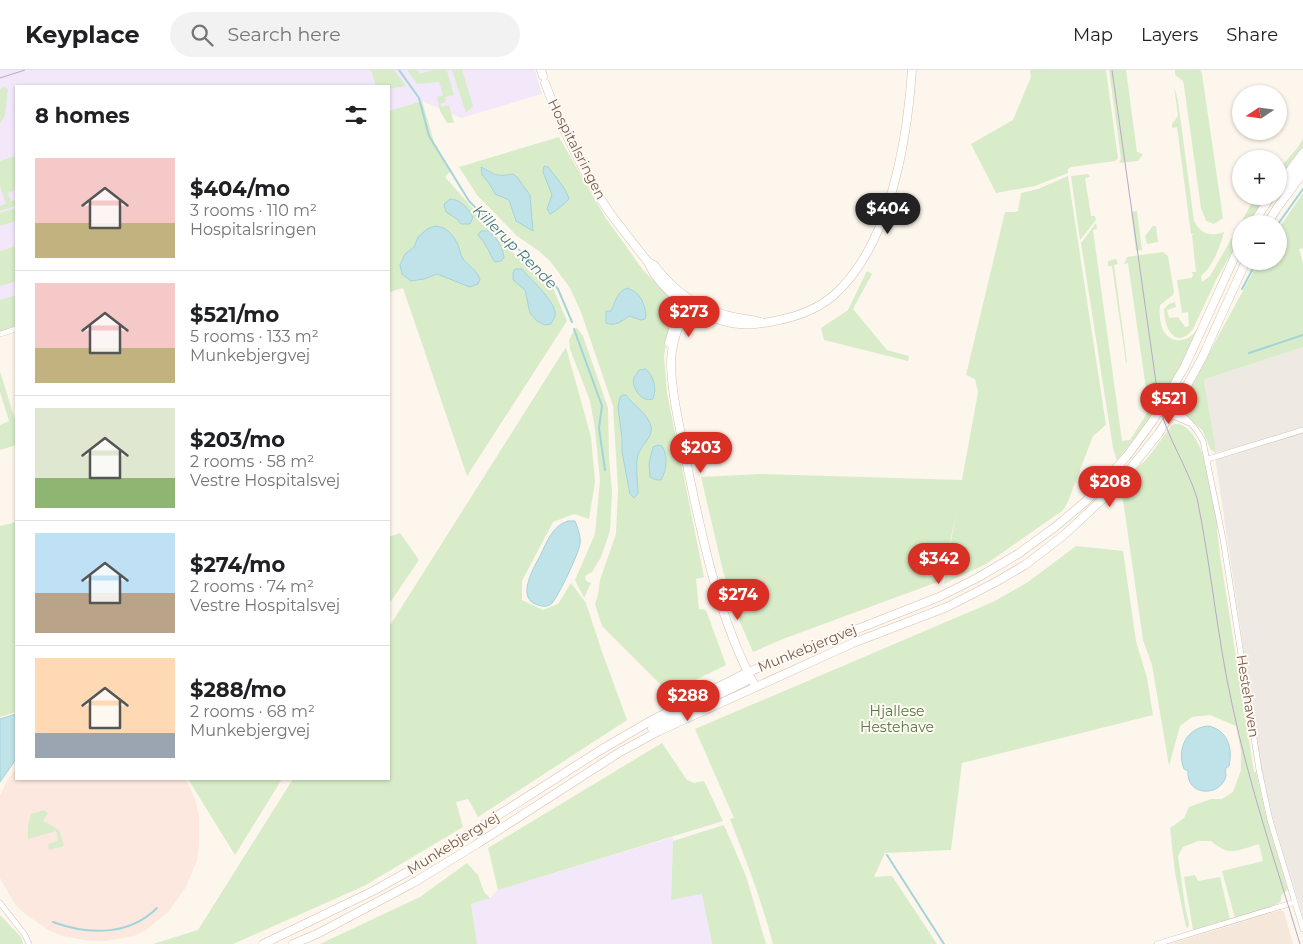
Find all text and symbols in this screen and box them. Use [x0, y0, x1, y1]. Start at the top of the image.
search box [170, 12, 520, 57]
text: Keyplace [25, 20, 140, 49]
icon: search [188, 21, 216, 49]
text: Search here [228, 23, 341, 46]
text: Map [1073, 24, 1113, 46]
text: Layers [1141, 24, 1198, 46]
text: Share [1226, 24, 1278, 46]
north arrow [1232, 85, 1288, 140]
map controls [1232, 85, 1287, 270]
street label: Hospitalsringen [544, 96, 610, 202]
icon: filters [342, 101, 370, 129]
text: 8 homes [35, 103, 130, 128]
button: + [1232, 150, 1287, 205]
text: $404/mo [190, 176, 290, 201]
icon: home [75, 178, 135, 238]
pin: $404 [858, 192, 918, 235]
text: $404 [866, 199, 910, 218]
text: 3 rooms · 110 m² [190, 201, 317, 220]
water label: Killerup Rende [469, 201, 561, 293]
button: − [1232, 215, 1287, 270]
text: Hospitalsringen [190, 220, 316, 239]
pin: $273 [659, 296, 719, 338]
text: $521/mo [190, 302, 279, 327]
text: $273 [670, 302, 708, 321]
icon: home [75, 303, 135, 363]
text: 5 rooms · 133 m² [190, 327, 319, 346]
text: Munkebjergvej [190, 346, 310, 365]
pin: $521 [1139, 382, 1199, 425]
text: $521 [1151, 389, 1187, 408]
text: $203/mo [190, 427, 285, 452]
icon: home [75, 428, 135, 488]
pin: $203 [671, 432, 731, 474]
text: $203 [681, 438, 721, 457]
text: 2 rooms · 58 m² [190, 452, 314, 471]
pin: $208 [1080, 466, 1140, 508]
text: Vestre Hospitalsvej [190, 471, 340, 490]
text: $208 [1089, 472, 1131, 491]
pin: $342 [909, 542, 969, 585]
text: $342 [919, 549, 959, 568]
text: $274/mo [190, 552, 285, 577]
icon: home [75, 553, 135, 613]
text: 2 rooms · 74 m² [190, 577, 314, 596]
pin: $274 [708, 578, 768, 621]
text: $274 [718, 585, 758, 604]
text: Vestre Hospitalsvej [190, 596, 340, 615]
street label: Munkebjergvej [755, 620, 859, 676]
street label: Hestehaven [1233, 653, 1263, 739]
text: $288/mo [190, 677, 286, 702]
icon: home [75, 678, 135, 738]
pin: $288 [658, 680, 718, 722]
text: $288 [668, 686, 708, 705]
text: 2 rooms · 68 m² [190, 702, 315, 721]
park label: Hjallese Hestehave [860, 702, 934, 736]
text: Munkebjergvej [190, 721, 310, 740]
street label: Munkebjergvej [404, 808, 502, 878]

